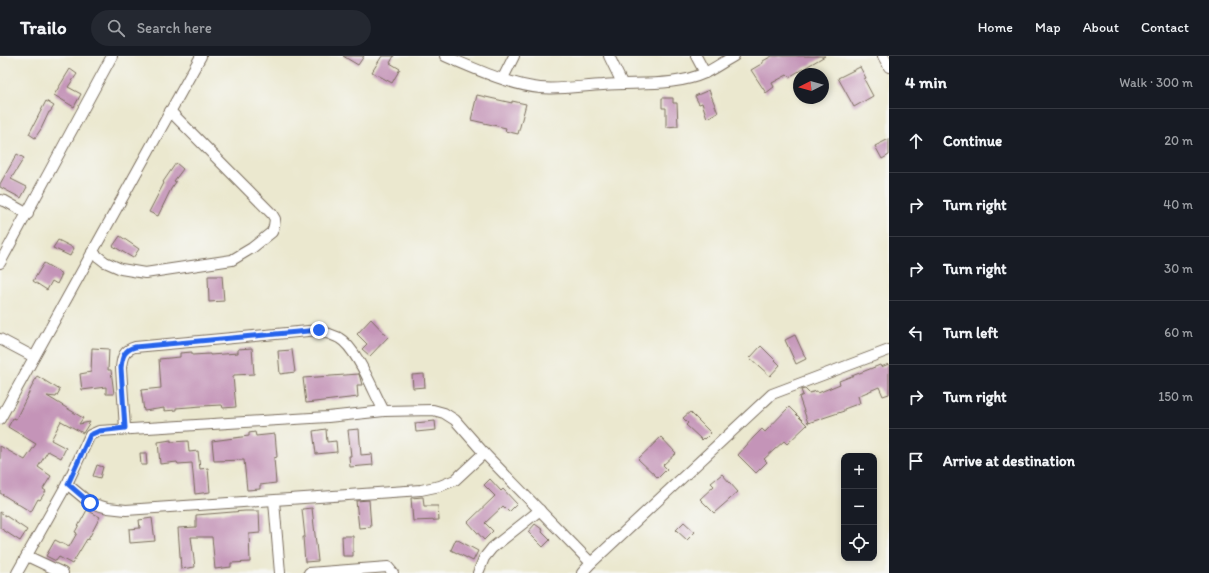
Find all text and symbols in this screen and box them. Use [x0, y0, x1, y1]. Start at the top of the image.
search box [91, 10, 371, 46]
text: Trailo [20, 16, 67, 39]
icon: search [105, 17, 127, 39]
text: Search here [137, 19, 212, 37]
text: Home [978, 19, 1013, 36]
text: Map [1035, 19, 1061, 36]
text: About [1083, 19, 1119, 36]
text: Contact [1141, 19, 1189, 36]
north arrow [793, 68, 829, 104]
text: 4 min [905, 72, 947, 92]
text: Walk · 300 m [1119, 75, 1193, 90]
icon: ahead [905, 130, 927, 152]
text: Continue [943, 132, 1002, 150]
text: 20 m [1164, 133, 1193, 148]
icon: right [905, 194, 927, 216]
text: Turn right [943, 196, 1007, 214]
text: 40 m [1163, 197, 1193, 212]
icon: right [905, 258, 927, 280]
text: Turn right [943, 260, 1007, 278]
text: 30 m [1164, 261, 1193, 276]
route end [310, 321, 328, 339]
icon: left [905, 322, 927, 344]
text: Turn left [943, 324, 998, 342]
text: 60 m [1164, 325, 1193, 340]
icon: right [905, 386, 927, 408]
text: Turn right [943, 388, 1007, 406]
text: 150 m [1158, 389, 1193, 404]
icon: arrive [905, 450, 927, 472]
text: Arrive at destination [943, 452, 1075, 470]
map controls [841, 453, 877, 561]
button: + [841, 453, 877, 489]
button: − [841, 489, 877, 525]
route start [81, 494, 99, 512]
button: locate [841, 525, 877, 561]

